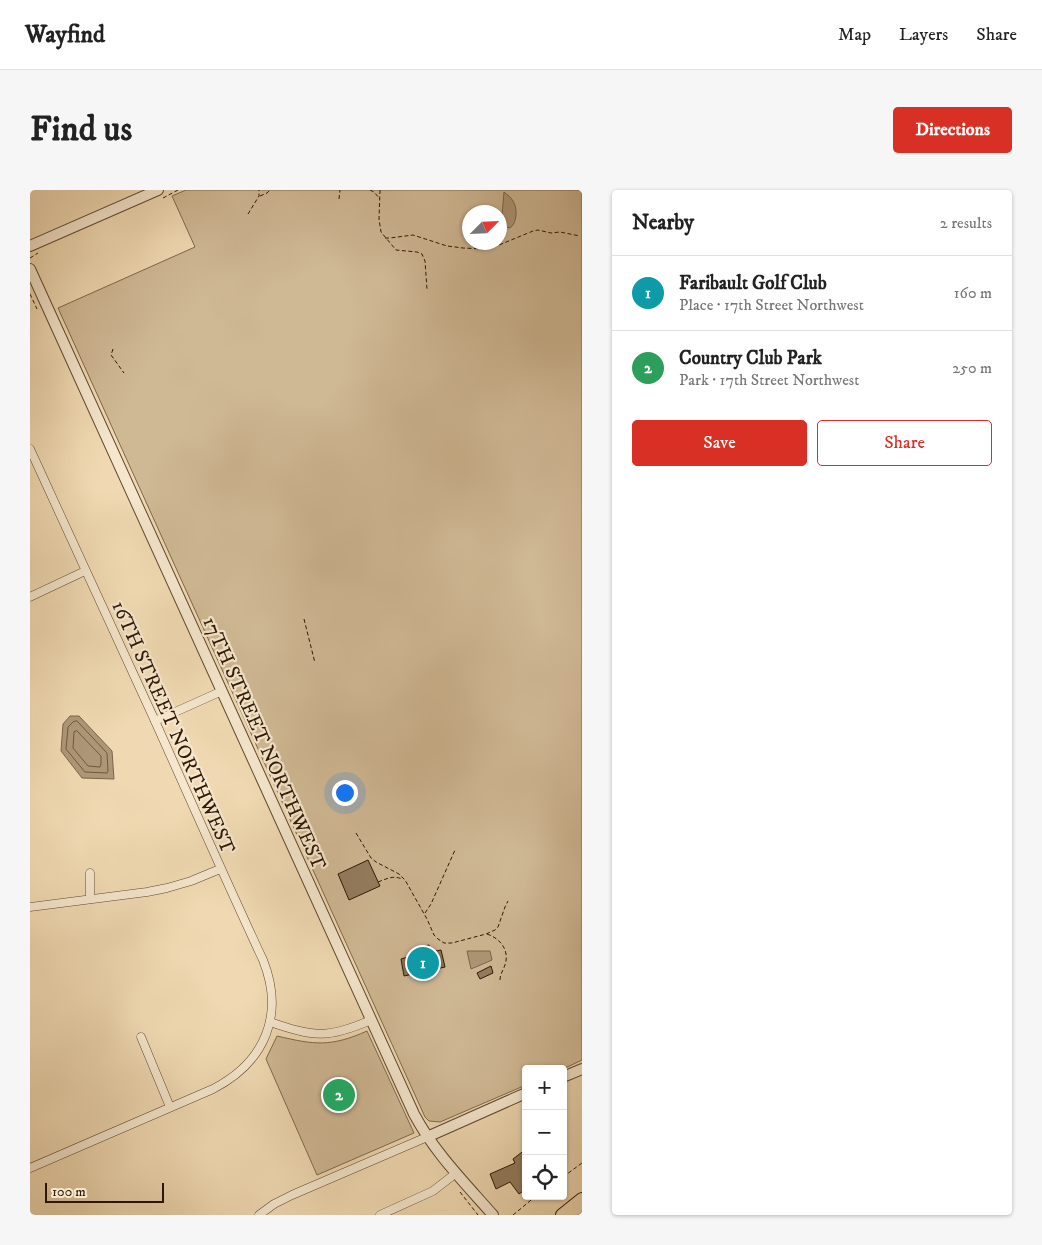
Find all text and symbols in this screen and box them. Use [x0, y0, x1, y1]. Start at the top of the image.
text: Wayfind [25, 20, 105, 50]
text: Map [838, 24, 871, 46]
text: Layers [899, 24, 948, 46]
text: Share [976, 24, 1017, 46]
button: Directions [893, 107, 1012, 153]
text: Find us [30, 108, 132, 152]
north arrow [462, 205, 507, 250]
text: Nearby [632, 210, 694, 236]
text: 2 results [940, 213, 992, 233]
text: Faribault Golf Club [679, 272, 827, 295]
text: 1 [645, 283, 651, 303]
text: 160 m [954, 283, 992, 303]
text: Place · 17th Street Northwest [679, 295, 864, 315]
text: Country Club Park [679, 347, 822, 370]
text: 2 [644, 358, 652, 378]
text: 250 m [952, 358, 992, 378]
text: Park · 17th Street Northwest [679, 370, 859, 390]
button: Save [632, 420, 807, 466]
button: Share [817, 420, 992, 466]
street label: 16TH STREET NORTHWEST [105, 597, 240, 858]
street label: 17TH STREET NORTHWEST [196, 613, 331, 874]
your location [332, 780, 358, 806]
pin: 1 [407, 944, 439, 982]
map controls [522, 1065, 567, 1200]
button: + [522, 1065, 567, 1110]
pin: 2 [323, 1076, 355, 1114]
button: − [522, 1110, 567, 1155]
button: locate [522, 1155, 567, 1200]
scale bar [45, 1180, 164, 1203]
text: 100 m [52, 1183, 86, 1201]

